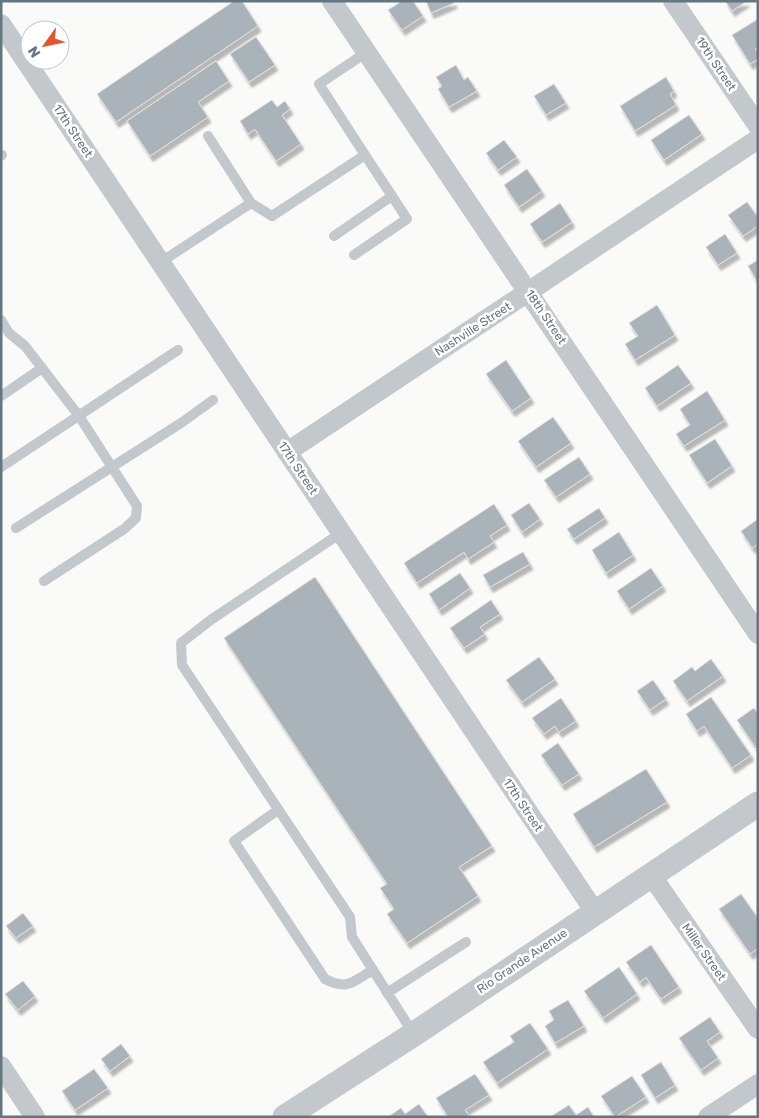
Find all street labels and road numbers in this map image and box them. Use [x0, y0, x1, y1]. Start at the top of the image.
street label: 19th Street [693, 34, 739, 94]
street label: 17th Street [50, 102, 96, 160]
street label: 18th Street [523, 287, 569, 347]
street label: Nashville Street [432, 299, 514, 359]
street label: 17th Street [275, 439, 321, 497]
street label: 17th Street [500, 776, 546, 834]
street label: Miller Street [679, 921, 729, 984]
street label: Rio Grande Avenue [474, 926, 570, 996]

